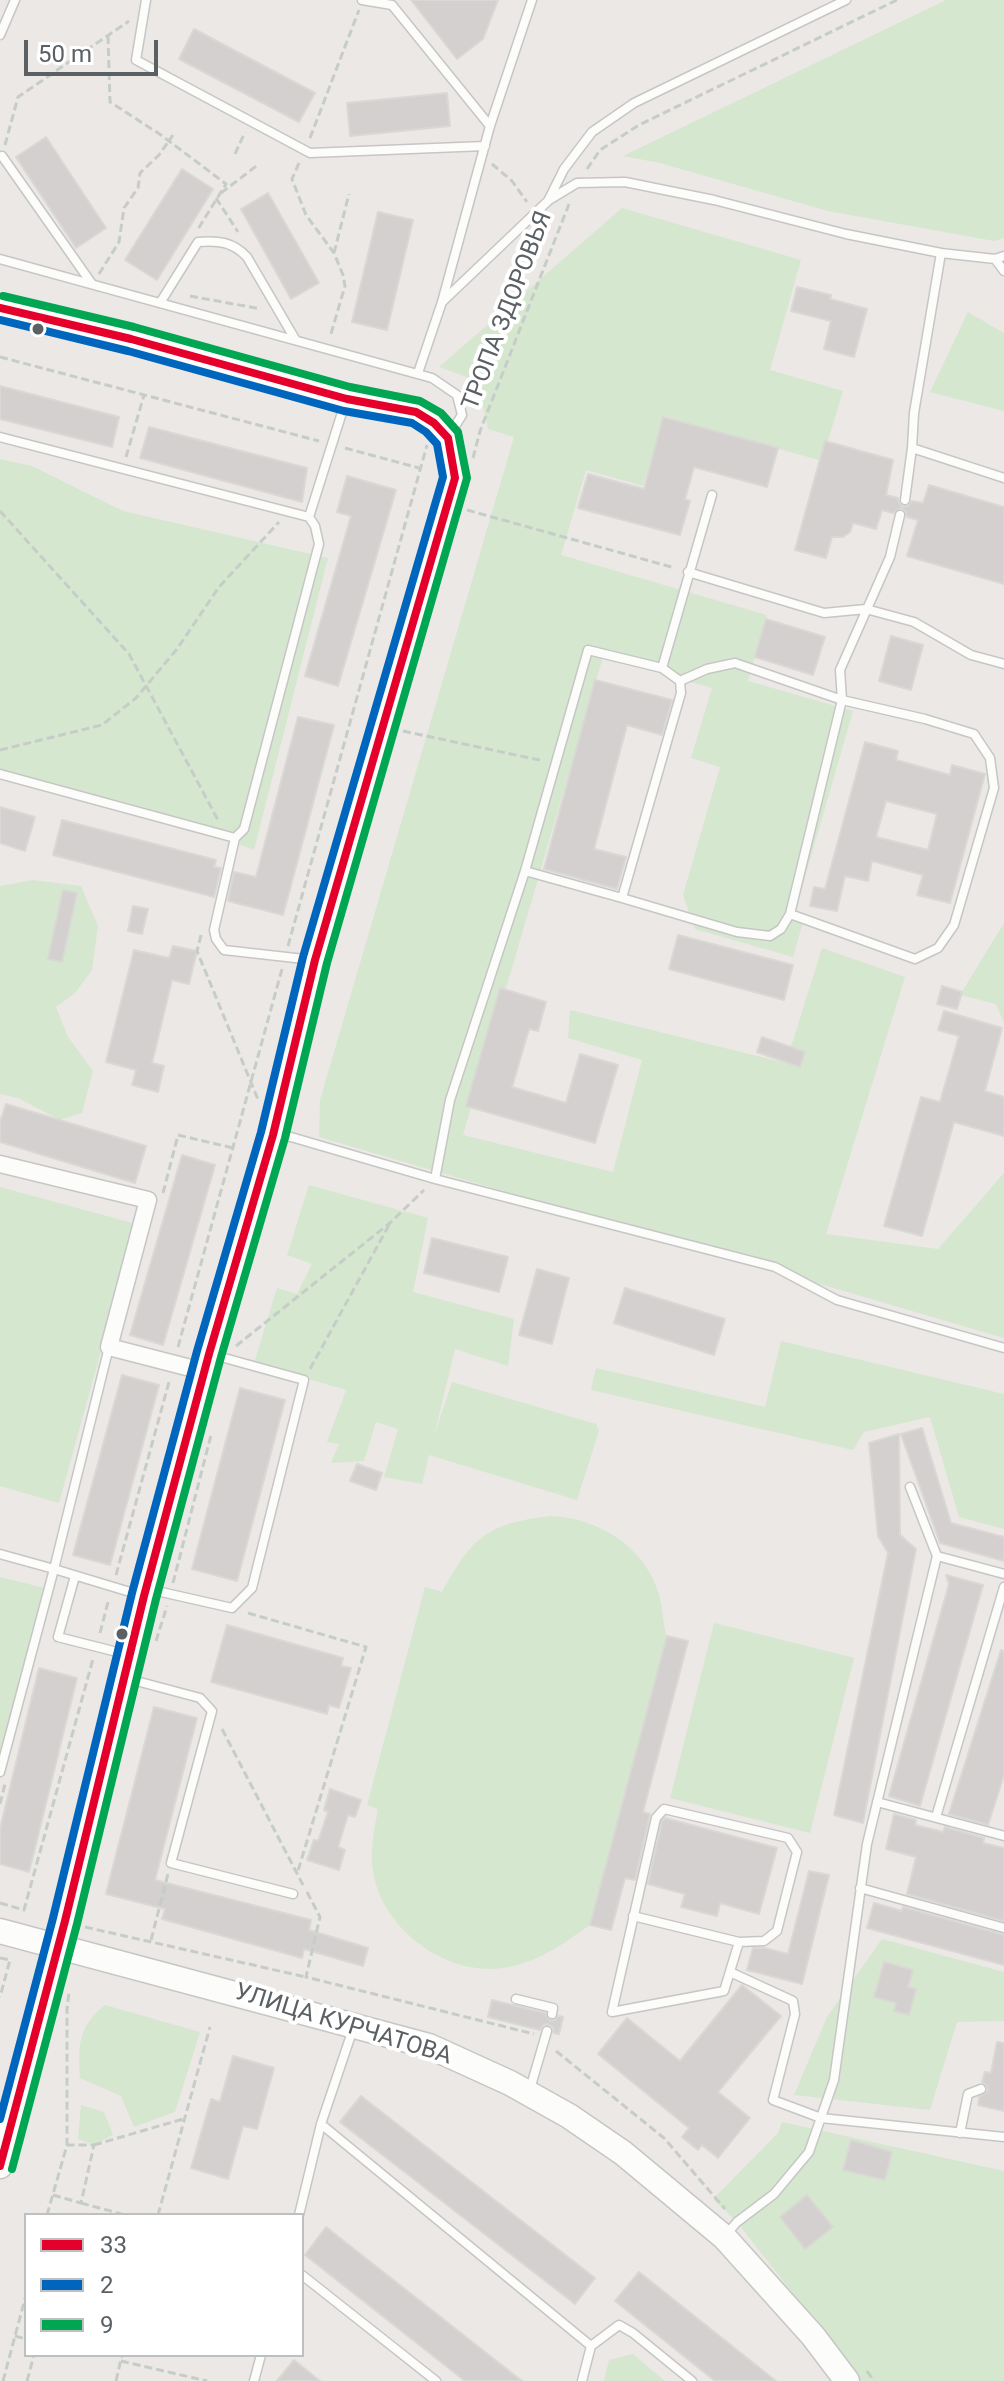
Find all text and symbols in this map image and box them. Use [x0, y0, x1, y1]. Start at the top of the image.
scale bar [28, 24, 162, 74]
text: 50 m [38, 40, 92, 68]
street label: ТРОПА ЗДОРОВЬЯ [457, 208, 559, 414]
unlabelled marker [30, 321, 46, 337]
unlabelled marker [114, 1626, 130, 1642]
street label: УЛИЦА КУРЧАТОВА [231, 1978, 455, 2072]
legend [24, 2213, 304, 2357]
text: 33 [100, 2231, 127, 2259]
text: 2 [100, 2271, 114, 2299]
text: 9 [100, 2311, 114, 2339]

